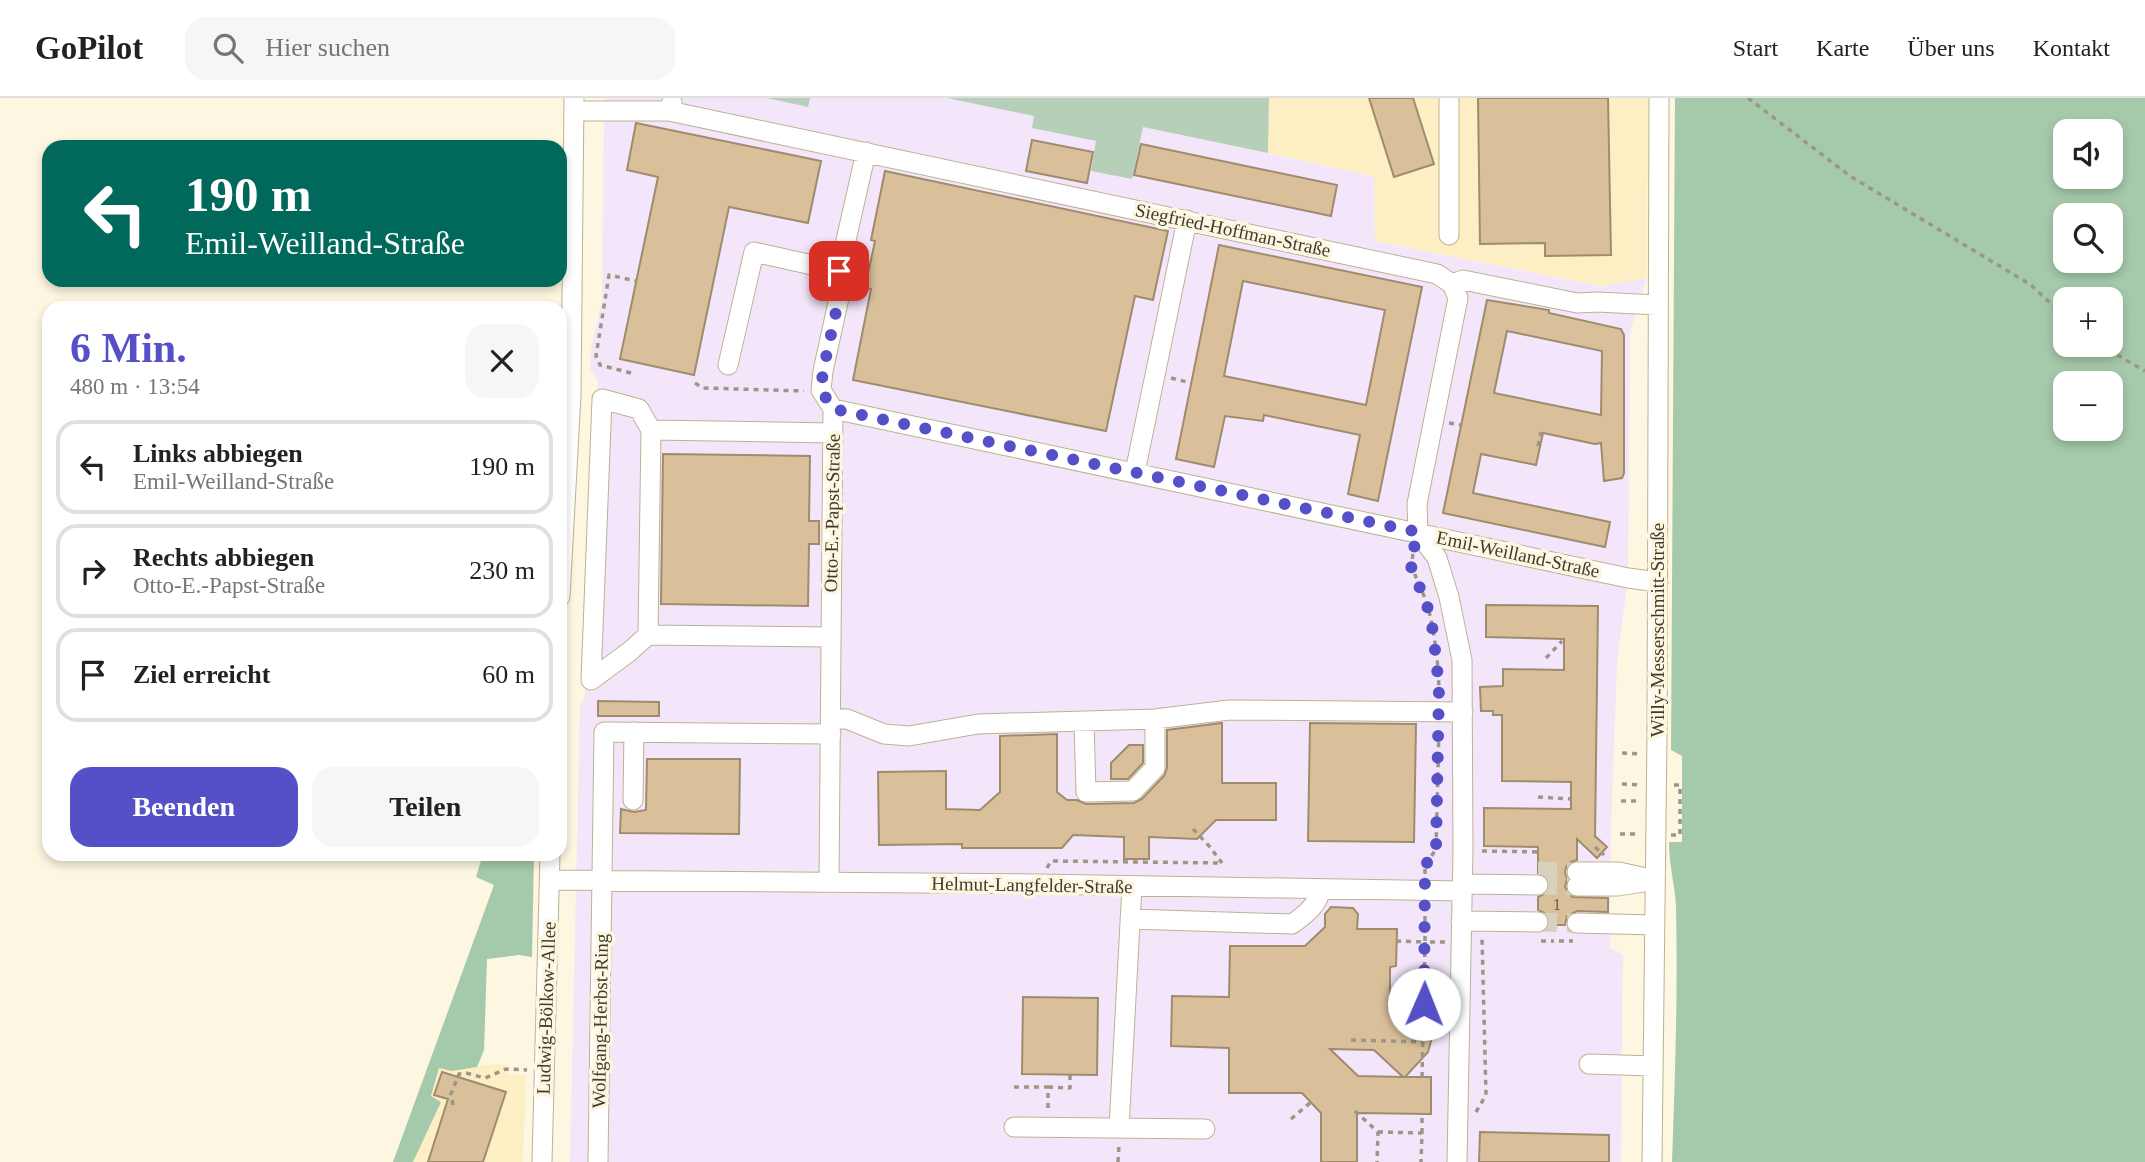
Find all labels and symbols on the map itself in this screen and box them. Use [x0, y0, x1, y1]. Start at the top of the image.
street label: Siegfried-Hoffman-Straße [1133, 199, 1333, 261]
pin [809, 241, 869, 301]
street label: Otto-E.-Papst-Straße [820, 433, 844, 593]
street label: Willy-Messerschmitt-Straße [1647, 523, 1668, 737]
street label: Emil-Weilland-Straße [1435, 526, 1601, 582]
street label: Helmut-Langfelder-Straße [931, 873, 1133, 897]
house number: 1 [1553, 896, 1561, 913]
street label: Ludwig-Bölkow-Allee [532, 921, 560, 1095]
street label: Wolfgang-Herbst-Ring [588, 933, 612, 1109]
position arrow [1387, 967, 1461, 1041]

